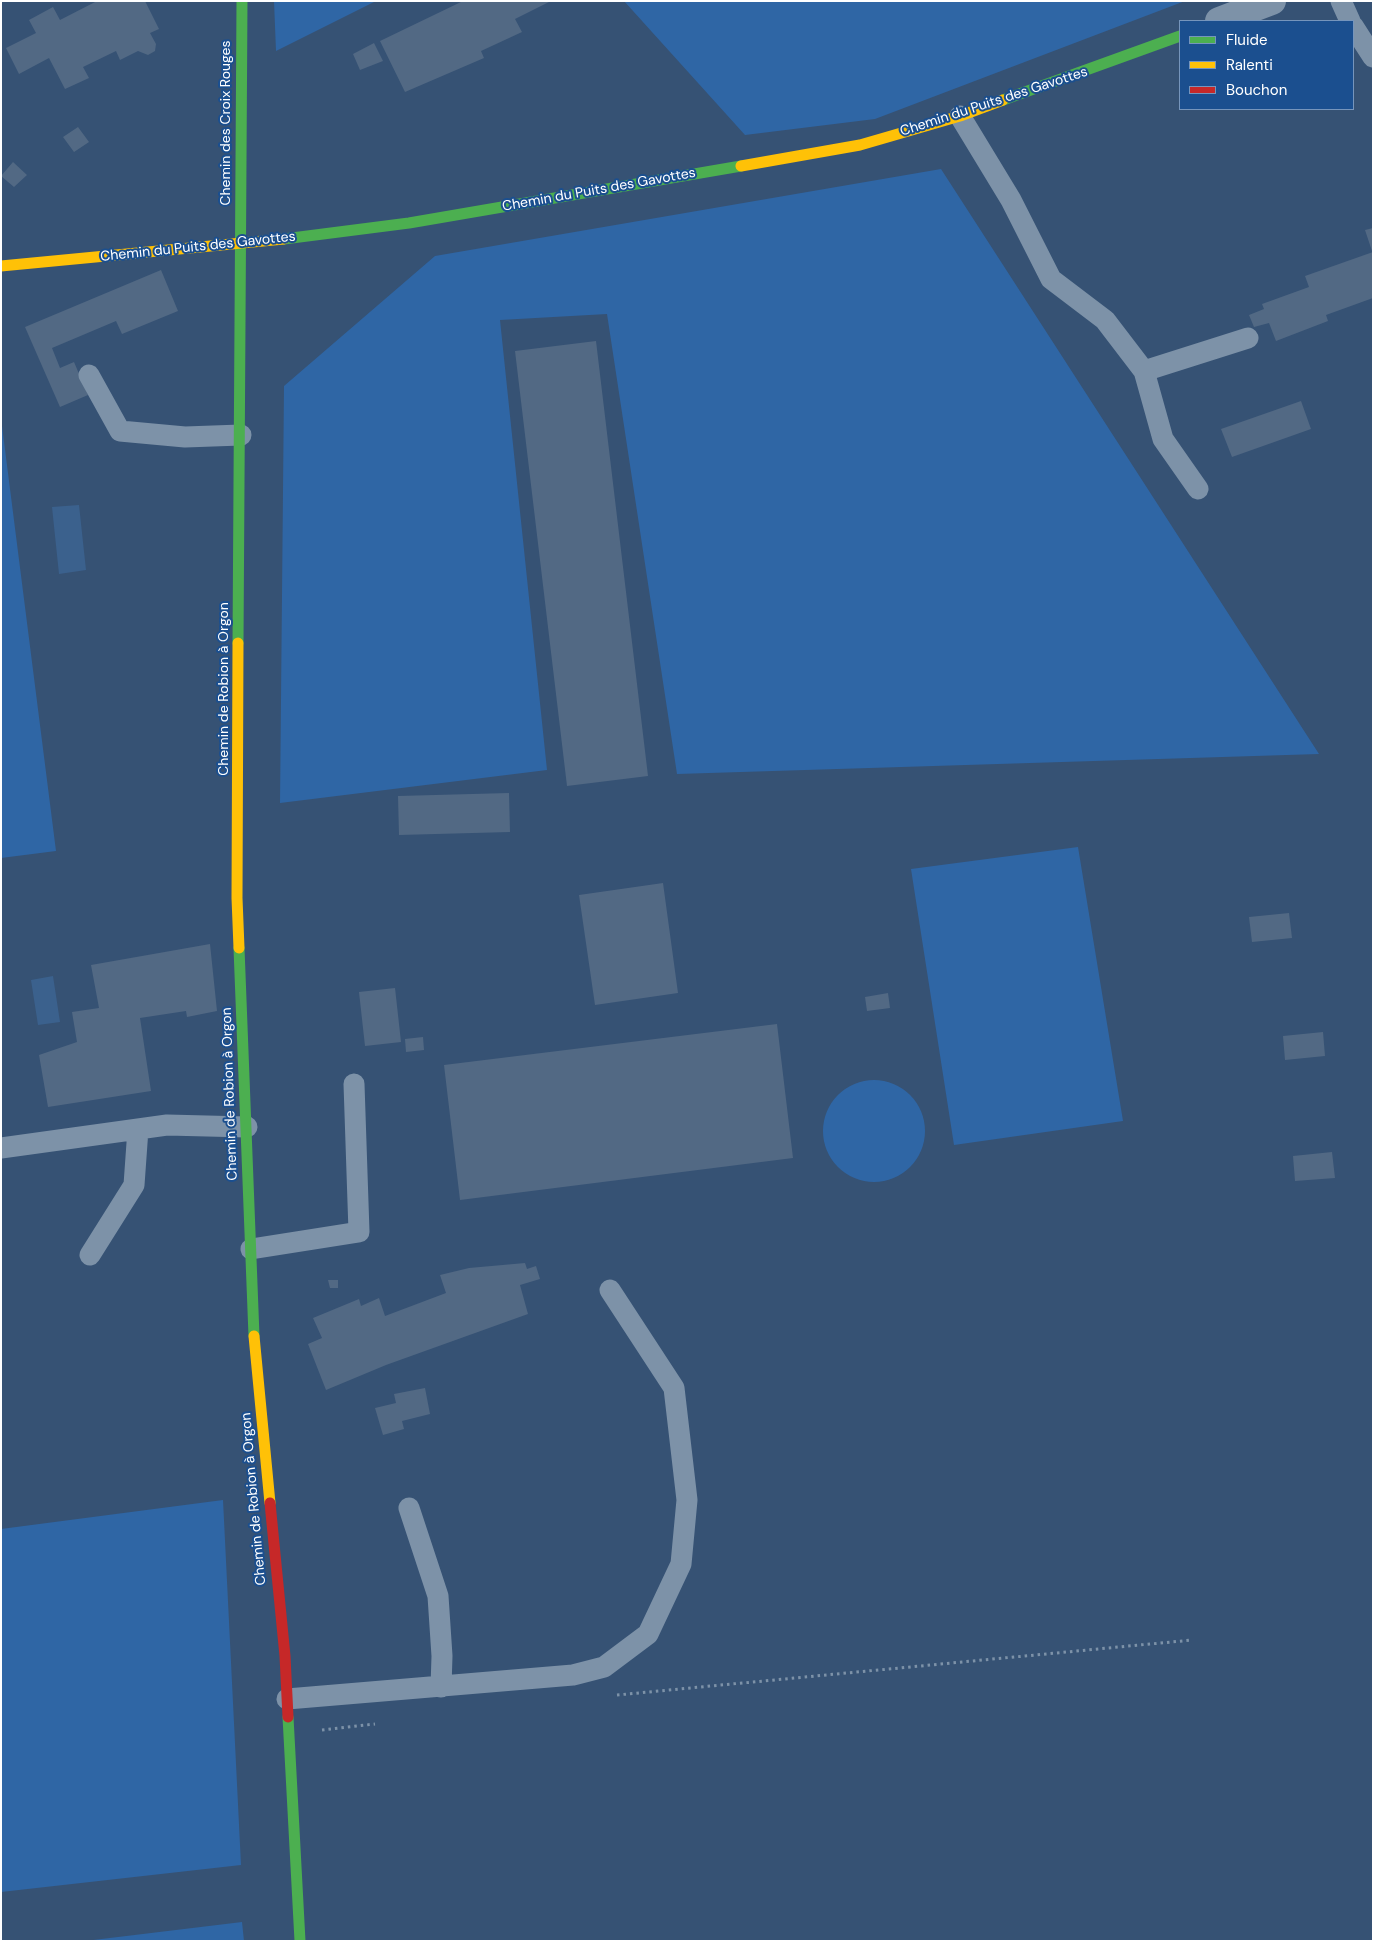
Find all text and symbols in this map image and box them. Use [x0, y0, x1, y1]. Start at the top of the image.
legend [1179, 20, 1354, 110]
text: Fluide [1226, 30, 1268, 50]
street label: Chemin des Croix Rouges [218, 40, 234, 206]
text: Ralenti [1226, 55, 1273, 75]
street label: Chemin du Puits des Gavottes [898, 64, 1090, 140]
text: Bouchon [1226, 80, 1287, 100]
street label: Chemin du Puits des Gavottes [501, 165, 697, 215]
street label: Chemin du Puits des Gavottes [100, 228, 296, 266]
street label: Chemin de Robion à Orgon [216, 602, 232, 776]
street label: Chemin de Robion à Orgon [219, 1007, 241, 1181]
street label: Chemin de Robion à Orgon [238, 1412, 270, 1586]

